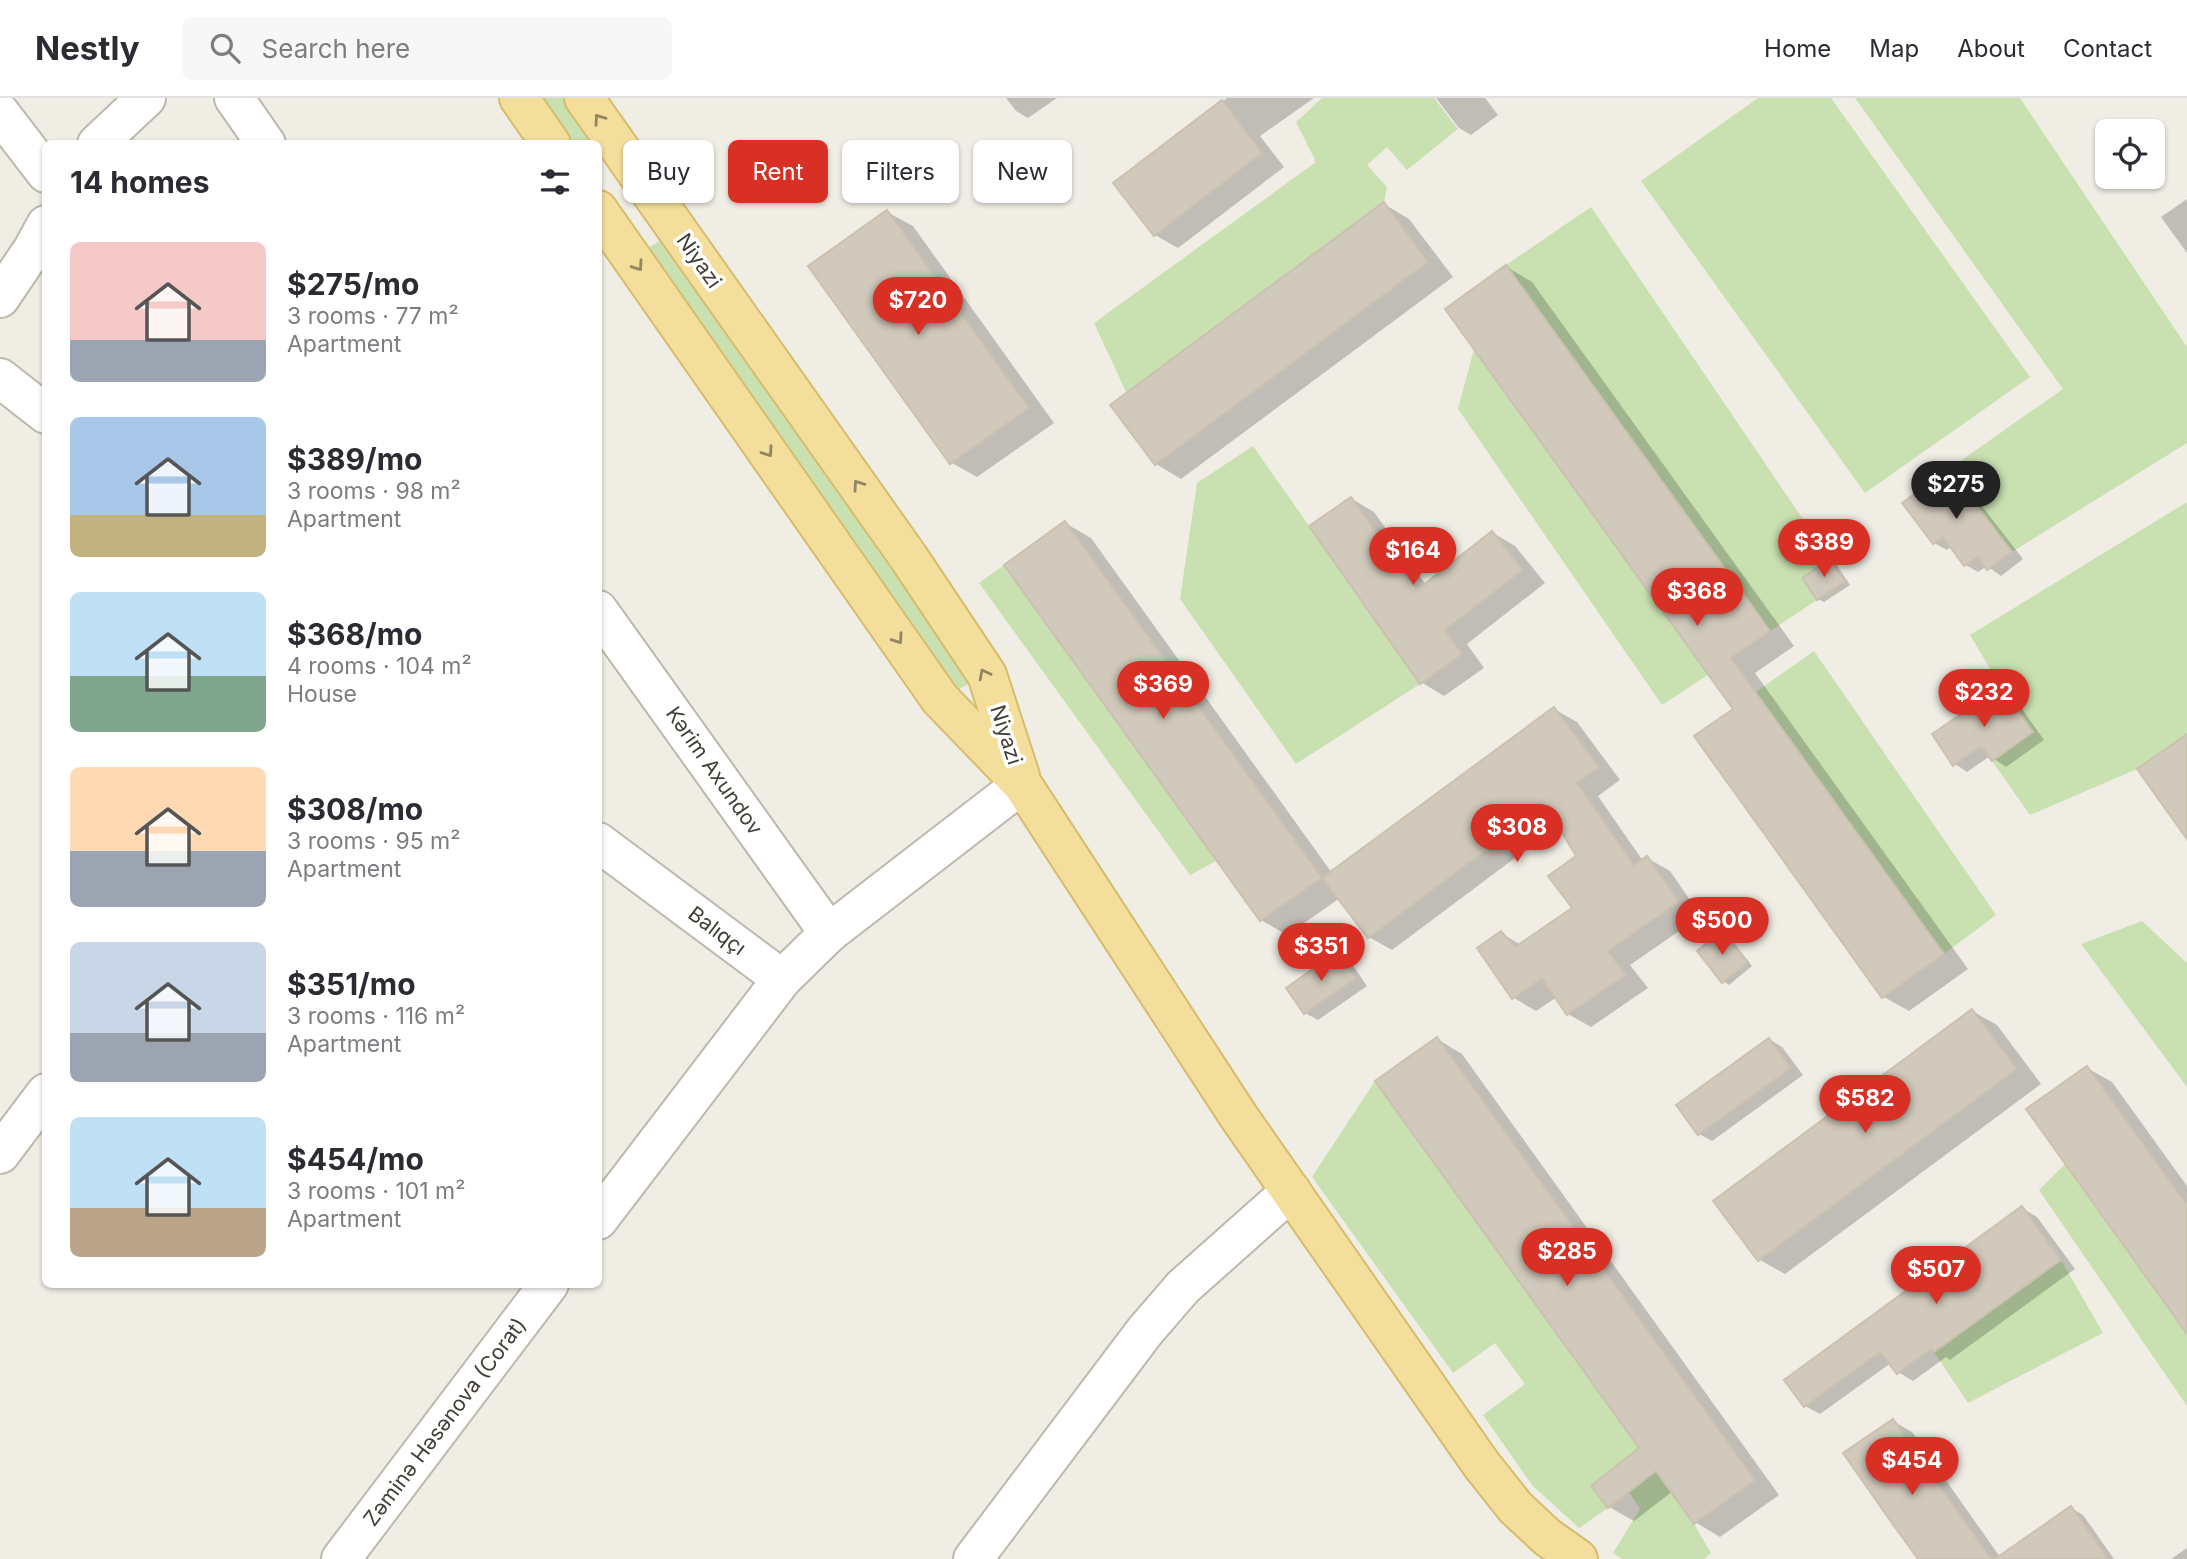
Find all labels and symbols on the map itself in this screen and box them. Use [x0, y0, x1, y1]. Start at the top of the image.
one-way arrow [595, 114, 607, 127]
street label: Niyazi [672, 229, 727, 293]
one-way arrow [630, 258, 642, 271]
pin: $720 [877, 278, 959, 337]
one-way arrow [760, 444, 772, 457]
pin: $275 [1915, 462, 1997, 521]
one-way arrow [854, 480, 866, 493]
pin: $389 [1783, 519, 1865, 579]
pin: $164 [1372, 528, 1454, 587]
pin: $368 [1656, 568, 1738, 628]
one-way arrow [890, 631, 902, 644]
pin: $369 [1122, 662, 1204, 721]
one-way arrow [979, 668, 993, 681]
pin: $232 [1943, 670, 2025, 729]
street label: Kərim Axundov [661, 702, 768, 840]
street label: Niyazi [985, 702, 1028, 768]
pin: $308 [1476, 804, 1558, 864]
pin: $500 [1681, 898, 1763, 957]
street label: Balıqçı [684, 901, 751, 960]
pin: $351 [1280, 924, 1362, 983]
pin: $582 [1824, 1076, 1906, 1135]
pin: $285 [1526, 1228, 1608, 1288]
pin: $507 [1895, 1246, 1977, 1306]
street label: Zəminə Həsənova (Corat) [358, 1313, 531, 1531]
pin: $454 [1871, 1438, 1953, 1497]

